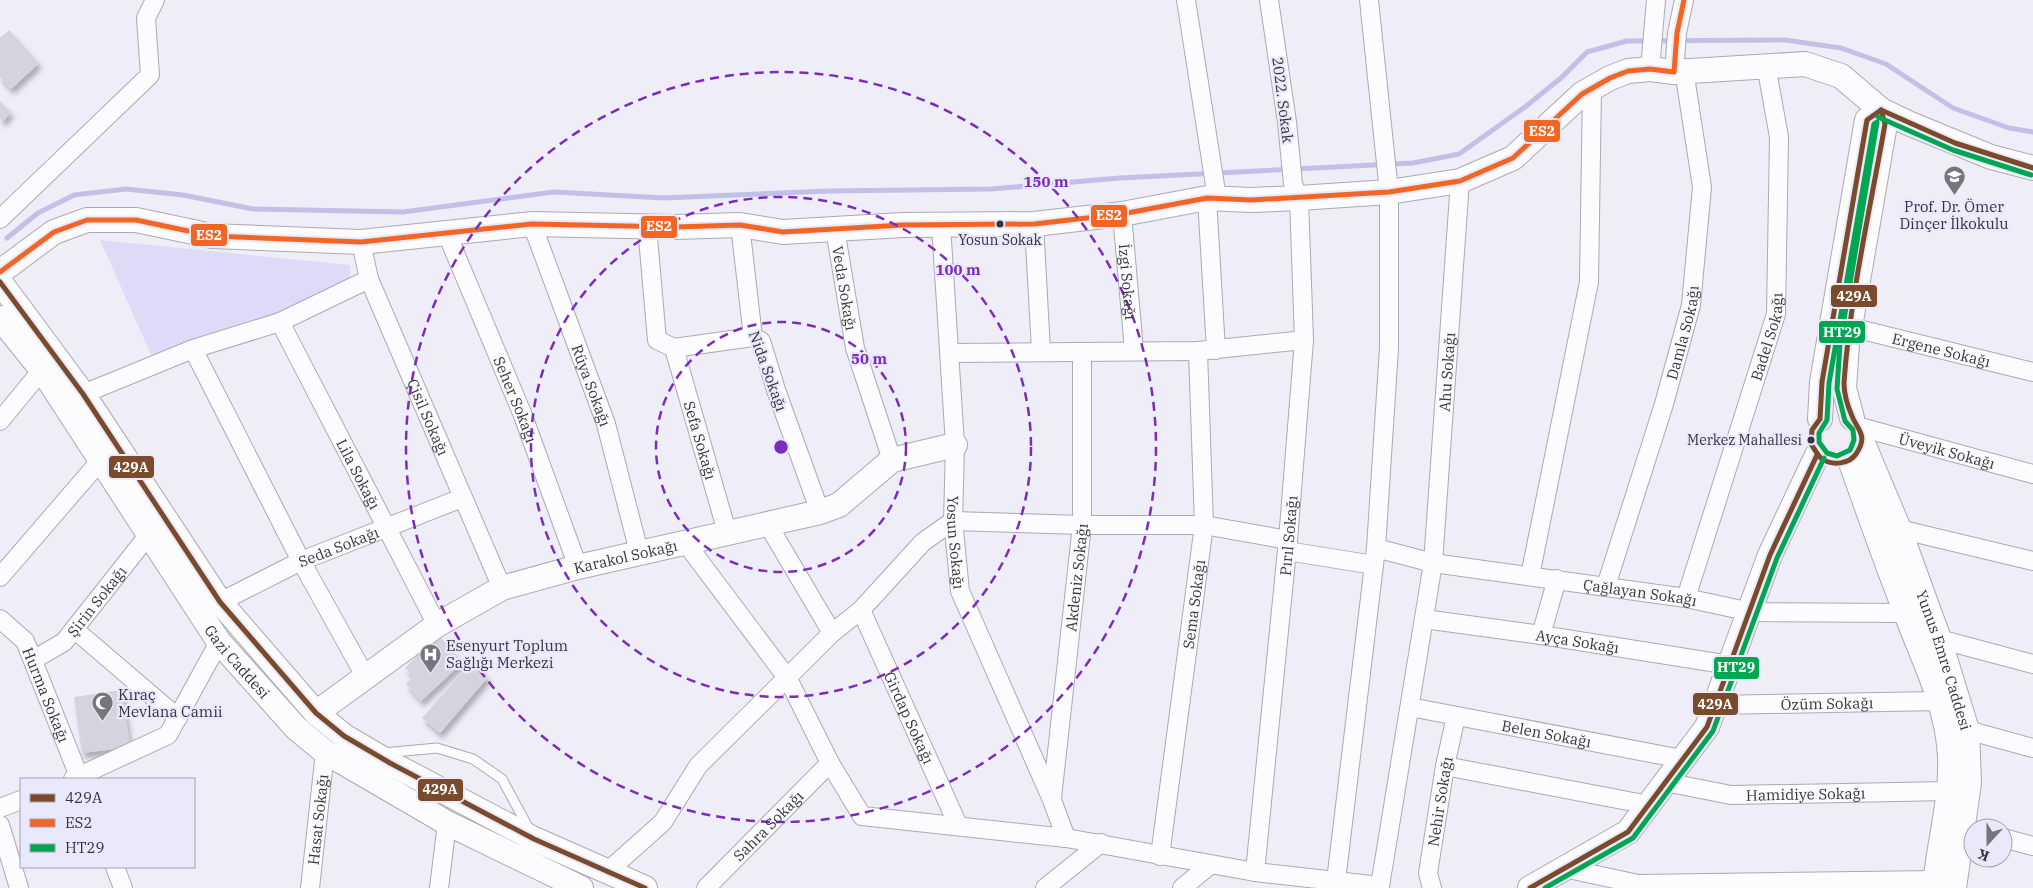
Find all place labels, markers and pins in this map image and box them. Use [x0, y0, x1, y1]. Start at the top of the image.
school or university icon: Prof. Dr. Ömer Dinçer İlkokulu [1942, 165, 1966, 196]
place label: Prof. Dr. Ömer Dinçer İlkokulu [1899, 197, 2009, 233]
marker: Yosun Sokak [995, 219, 1005, 229]
place label: Yosun Sokak [958, 231, 1043, 249]
place label: Merkez Mahallesi [1687, 431, 1802, 449]
marker: Merkez Mahallesi [1806, 435, 1816, 445]
centre of rings [772, 438, 790, 456]
place label: Esenyurt Toplum Sağlığı Merkezi [446, 636, 568, 672]
hospital icon: Esenyurt Toplum Sağlığı Merkezi [418, 642, 442, 673]
place label: Kıraç Mevlana Camii [118, 685, 223, 721]
mosque icon: Kıraç Mevlana Camii [90, 691, 114, 722]

